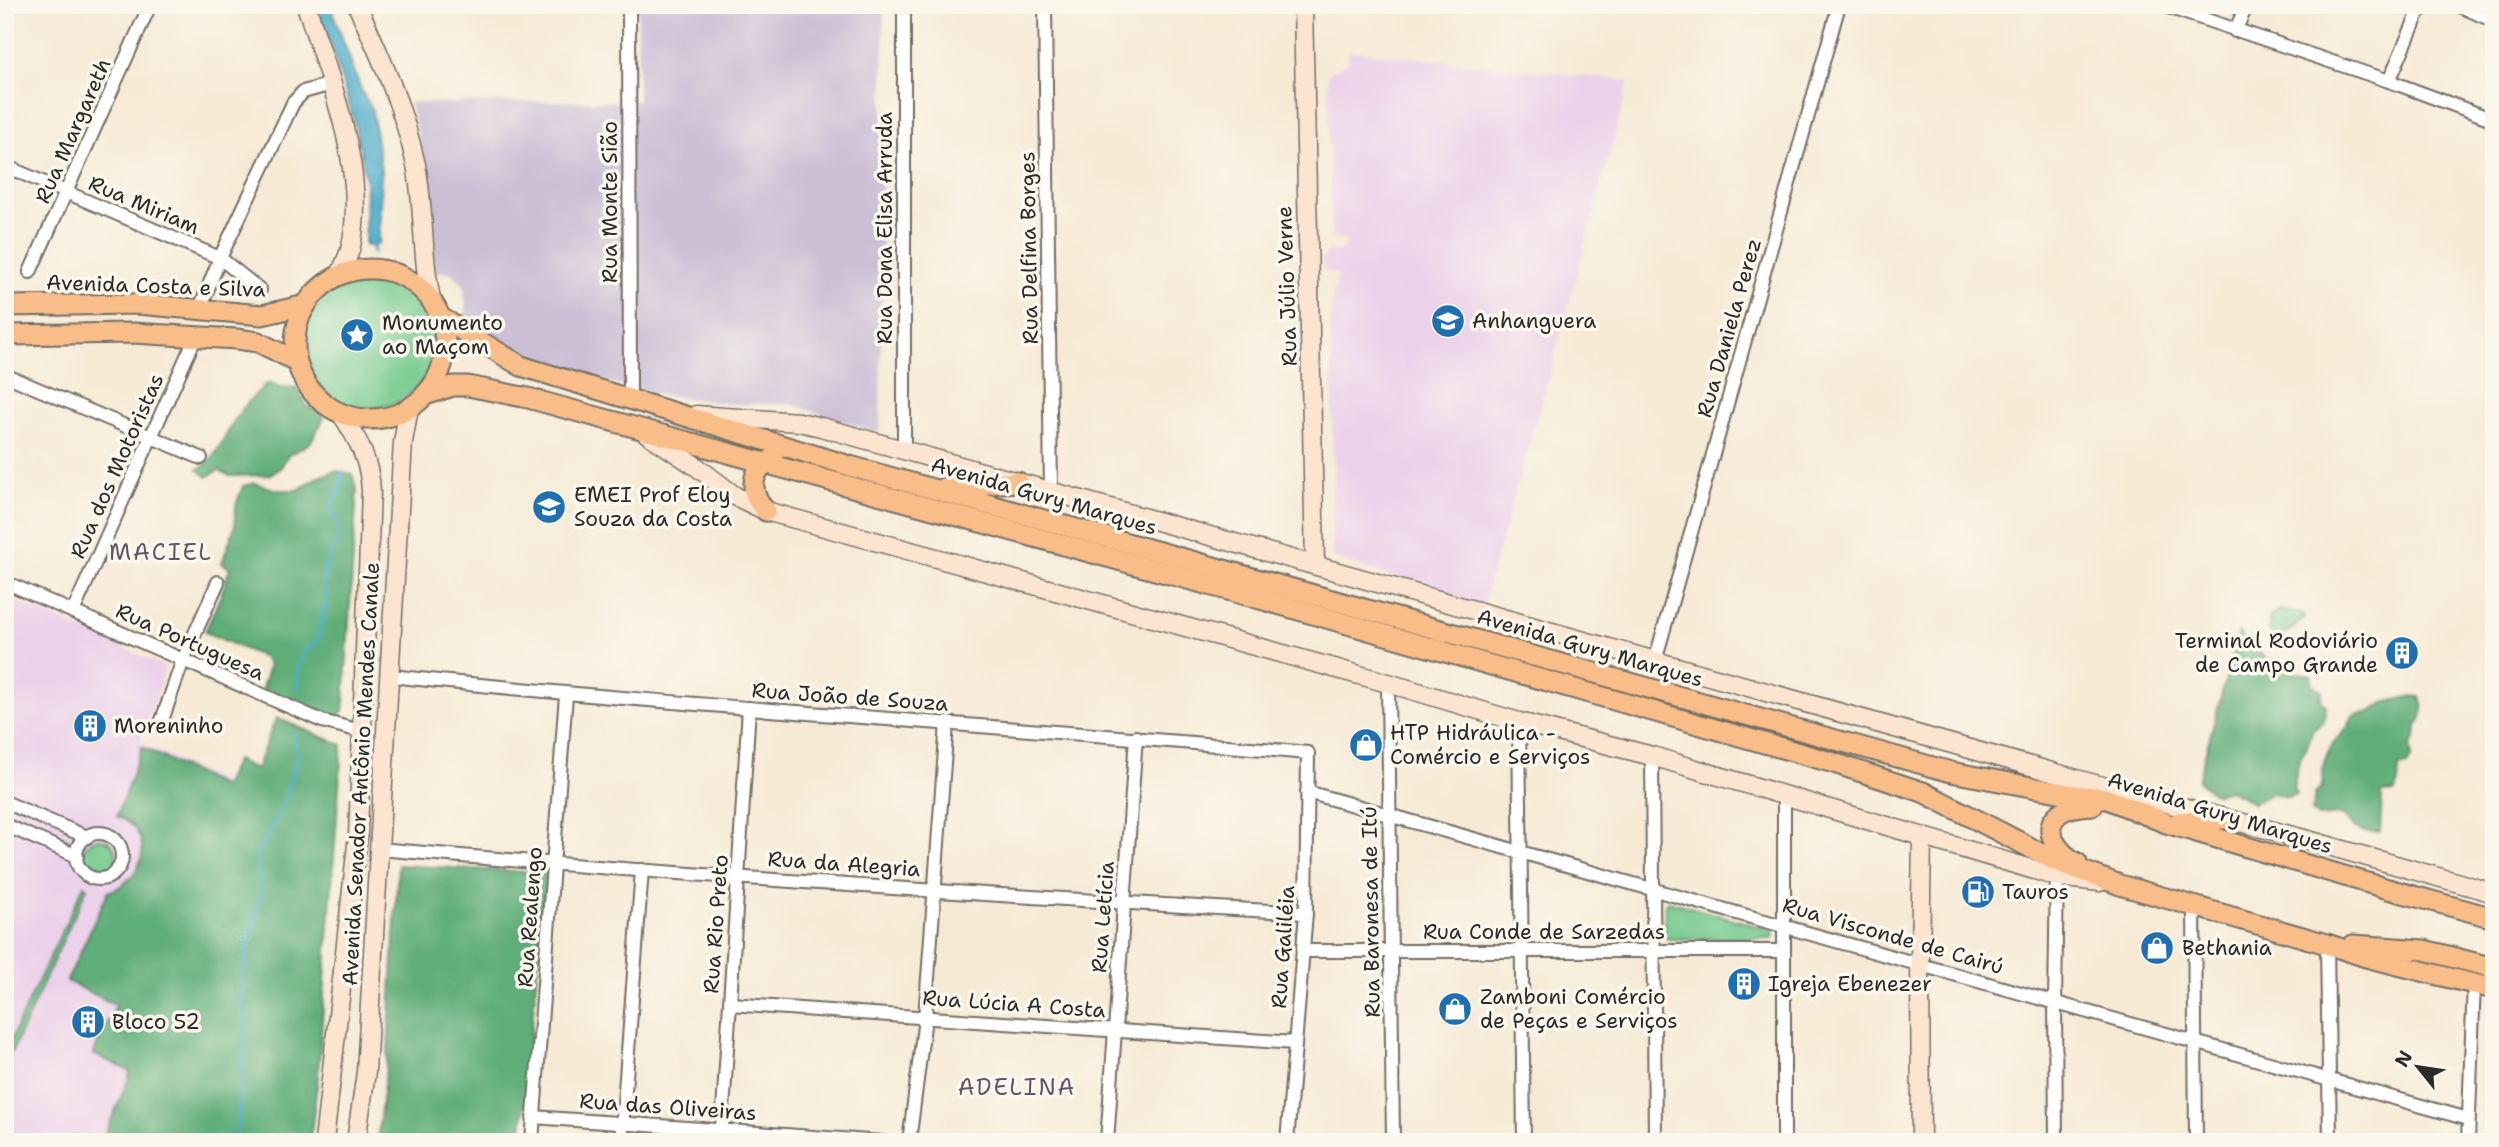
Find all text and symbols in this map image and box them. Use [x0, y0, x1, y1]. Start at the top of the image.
street label: Rua Margareth [28, 54, 118, 208]
street label: Rua Dona Elisa Arruda [871, 112, 899, 344]
street label: Rua Monte Sião [596, 121, 624, 283]
street label: Rua Delfina Borges [1013, 151, 1045, 345]
street label: Rua Miriam [84, 169, 204, 241]
street label: Rua Júlio Verne [1270, 205, 1304, 367]
street label: Rua Daniela Perez [1690, 235, 1768, 421]
street label: Avenida Costa e Silva [46, 268, 266, 304]
school or university icon: Anhanguera [1429, 302, 1467, 340]
place label: Anhanguera [1472, 307, 1596, 335]
place label: Monumento ao Maçom [382, 309, 503, 361]
place icon: Monumento ao Maçom [338, 316, 376, 354]
street label: Rua dos Motoristas [64, 369, 170, 563]
street label: Avenida Gury Marques [928, 450, 1160, 542]
place label: EMEI Prof Eloy Souza da Costa [574, 481, 732, 533]
school or university icon: EMEI Prof Eloy Souza da Costa [530, 488, 568, 526]
district label: MACIEL [109, 537, 213, 567]
street label: Avenida Senador Antônio Mendes Canale [336, 562, 386, 986]
street label: Rua Portuguesa [111, 597, 269, 687]
street label: Avenida Gury Marques [1474, 602, 1706, 694]
place label: Terminal Rodoviário de Campo Grande [2175, 627, 2378, 679]
building icon: Terminal Rodoviário de Campo Grande [2383, 634, 2421, 672]
street label: Rua João de Souza [751, 676, 949, 718]
building icon: Moreninho [71, 707, 109, 745]
place label: Moreninho [114, 712, 224, 740]
place label: HTP Hidráulica - Comércio e Serviços [1390, 719, 1590, 771]
shop icon: HTP Hidráulica - Comércio e Serviços [1347, 726, 1385, 764]
street label: Avenida Gury Marques [2104, 765, 2336, 861]
street label: Rua Baronesa de Itú [1355, 806, 1387, 1018]
street label: Rua da Alegria [767, 845, 921, 883]
street label: Rua Realengo [511, 846, 549, 988]
street label: Rua Rio Preto [697, 853, 735, 995]
street label: Rua Letícia [1085, 860, 1121, 974]
fuel station icon: Tauros [1959, 873, 1997, 911]
place label: Tauros [2002, 878, 2069, 906]
street label: Rua Galiléia [1265, 884, 1301, 1010]
street label: Rua Visconde de Cairú [1779, 891, 2007, 981]
street label: Rua Conde de Sarzedas [1423, 918, 1665, 946]
shop icon: Bethania [2138, 929, 2176, 967]
place label: Bethania [2182, 934, 2272, 962]
building icon: Igreja Ebenezer [1725, 965, 1763, 1003]
place label: Igreja Ebenezer [1768, 970, 1932, 998]
place label: Zamboni Comércio de Peças e Serviços [1480, 983, 1678, 1035]
street label: Rua Lúcia A Costa [921, 984, 1107, 1024]
shop icon: Zamboni Comércio de Peças e Serviços [1436, 990, 1474, 1028]
building icon: Bloco 52 [69, 1003, 107, 1041]
place label: Bloco 52 [112, 1008, 200, 1036]
north arrow [2384, 1032, 2454, 1102]
text: N [2389, 1046, 2418, 1072]
district label: ADELINA [958, 1072, 1076, 1102]
street label: Rua das Oliveiras [578, 1087, 758, 1127]

